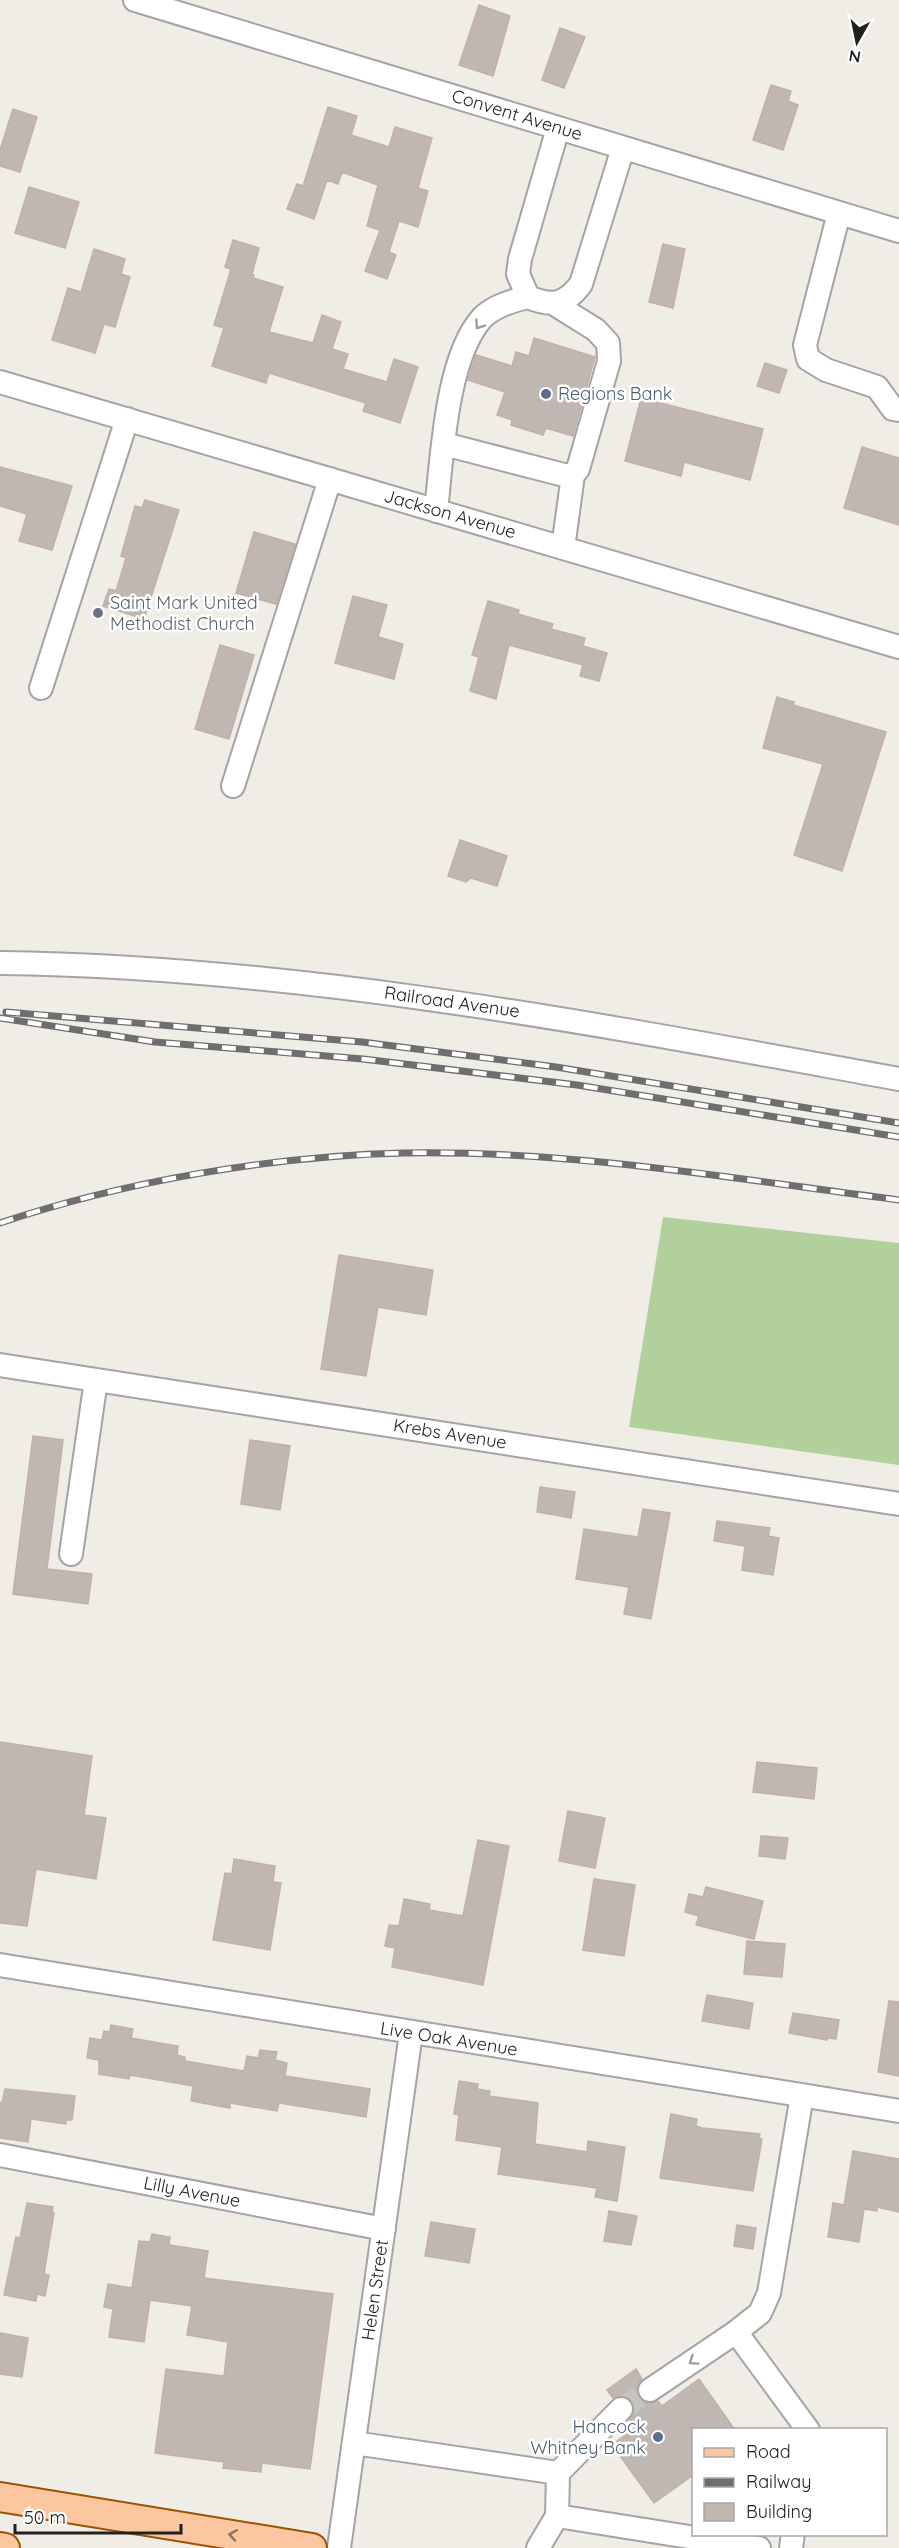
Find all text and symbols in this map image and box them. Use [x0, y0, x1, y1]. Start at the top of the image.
north arrow [827, 12, 887, 72]
text: N [847, 46, 862, 68]
street label: Convent Avenue [449, 84, 585, 145]
one-way arrow [475, 318, 486, 329]
place label: Regions Bank [558, 382, 672, 405]
marker: Regions Bank [539, 387, 553, 401]
street label: Jackson Avenue [381, 484, 519, 543]
place label: Saint Mark United Methodist Church [110, 591, 258, 635]
marker: Saint Mark United Methodist Church [91, 606, 105, 620]
street label: Railroad Avenue [383, 981, 521, 1022]
street label: Krebs Avenue [392, 1413, 508, 1454]
street label: Live Oak Avenue [379, 2016, 519, 2061]
street label: Lilly Avenue [142, 2171, 242, 2212]
street label: Helen Street [356, 2238, 393, 2342]
one-way arrow [689, 2354, 700, 2365]
place label: Hancock Whitney Bank [530, 2415, 646, 2459]
legend [692, 2428, 887, 2536]
marker: Hancock Whitney Bank [651, 2430, 665, 2444]
text: Road [746, 2440, 791, 2463]
text: Railway [746, 2470, 812, 2493]
scale bar [15, 2497, 182, 2535]
text: Building [746, 2500, 812, 2523]
text: 50 m [24, 2506, 66, 2529]
one-way arrow [229, 2529, 239, 2542]

